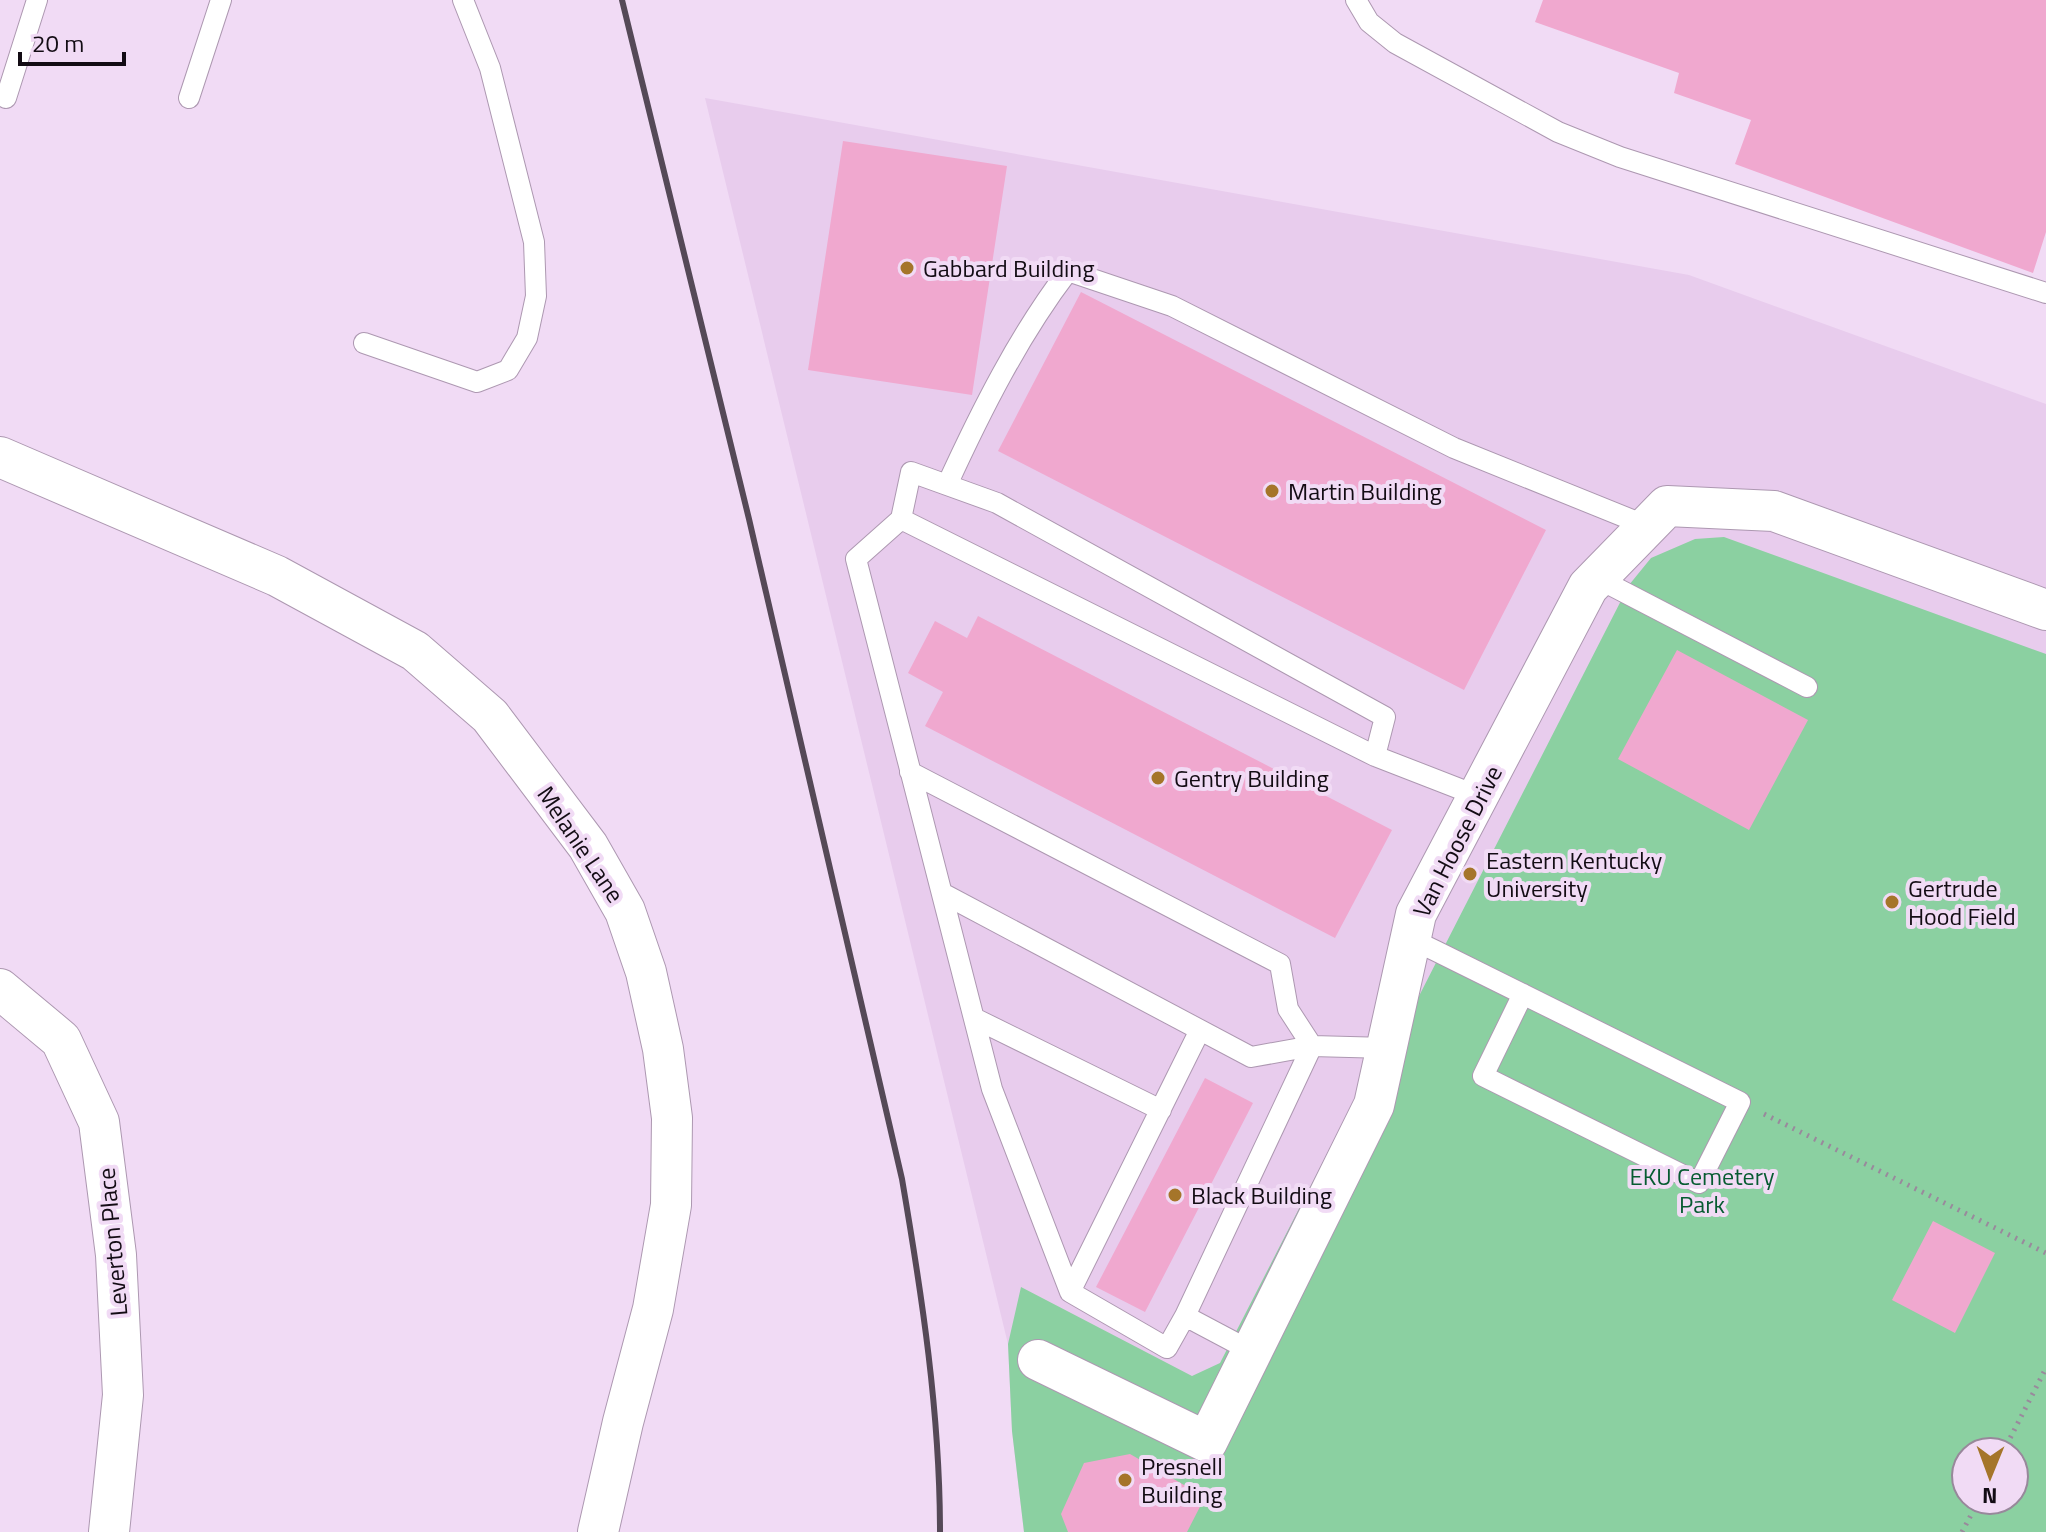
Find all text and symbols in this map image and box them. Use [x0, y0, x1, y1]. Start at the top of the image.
scale bar [20, 16, 124, 66]
text: 20 m [32, 25, 84, 61]
place label: Gabbard Building [923, 250, 1095, 286]
marker: Gabbard Building [898, 259, 916, 277]
place label: Martin Building [1288, 473, 1442, 509]
marker: Martin Building [1263, 482, 1281, 500]
street label: Van Hoose Drive [1403, 759, 1511, 923]
place label: Gentry Building [1174, 760, 1329, 796]
marker: Gentry Building [1149, 769, 1167, 787]
street label: Melanie Lane [529, 778, 633, 910]
place label: Eastern Kentucky University [1486, 842, 1663, 906]
marker: Eastern Kentucky University [1461, 865, 1479, 883]
place label: Gertrude Hood Field [1908, 870, 2016, 934]
marker: Gertrude Hood Field [1883, 893, 1901, 911]
park label: EKU Cemetery Park [1629, 1158, 1775, 1222]
street label: Leverton Place [88, 1166, 136, 1318]
place label: Black Building [1191, 1177, 1332, 1213]
marker: Black Building [1166, 1186, 1184, 1204]
north arrow [1950, 1436, 2030, 1516]
place label: Presnell Building [1141, 1448, 1223, 1512]
marker: Presnell Building [1116, 1471, 1134, 1489]
text: N [1982, 1479, 1998, 1513]

